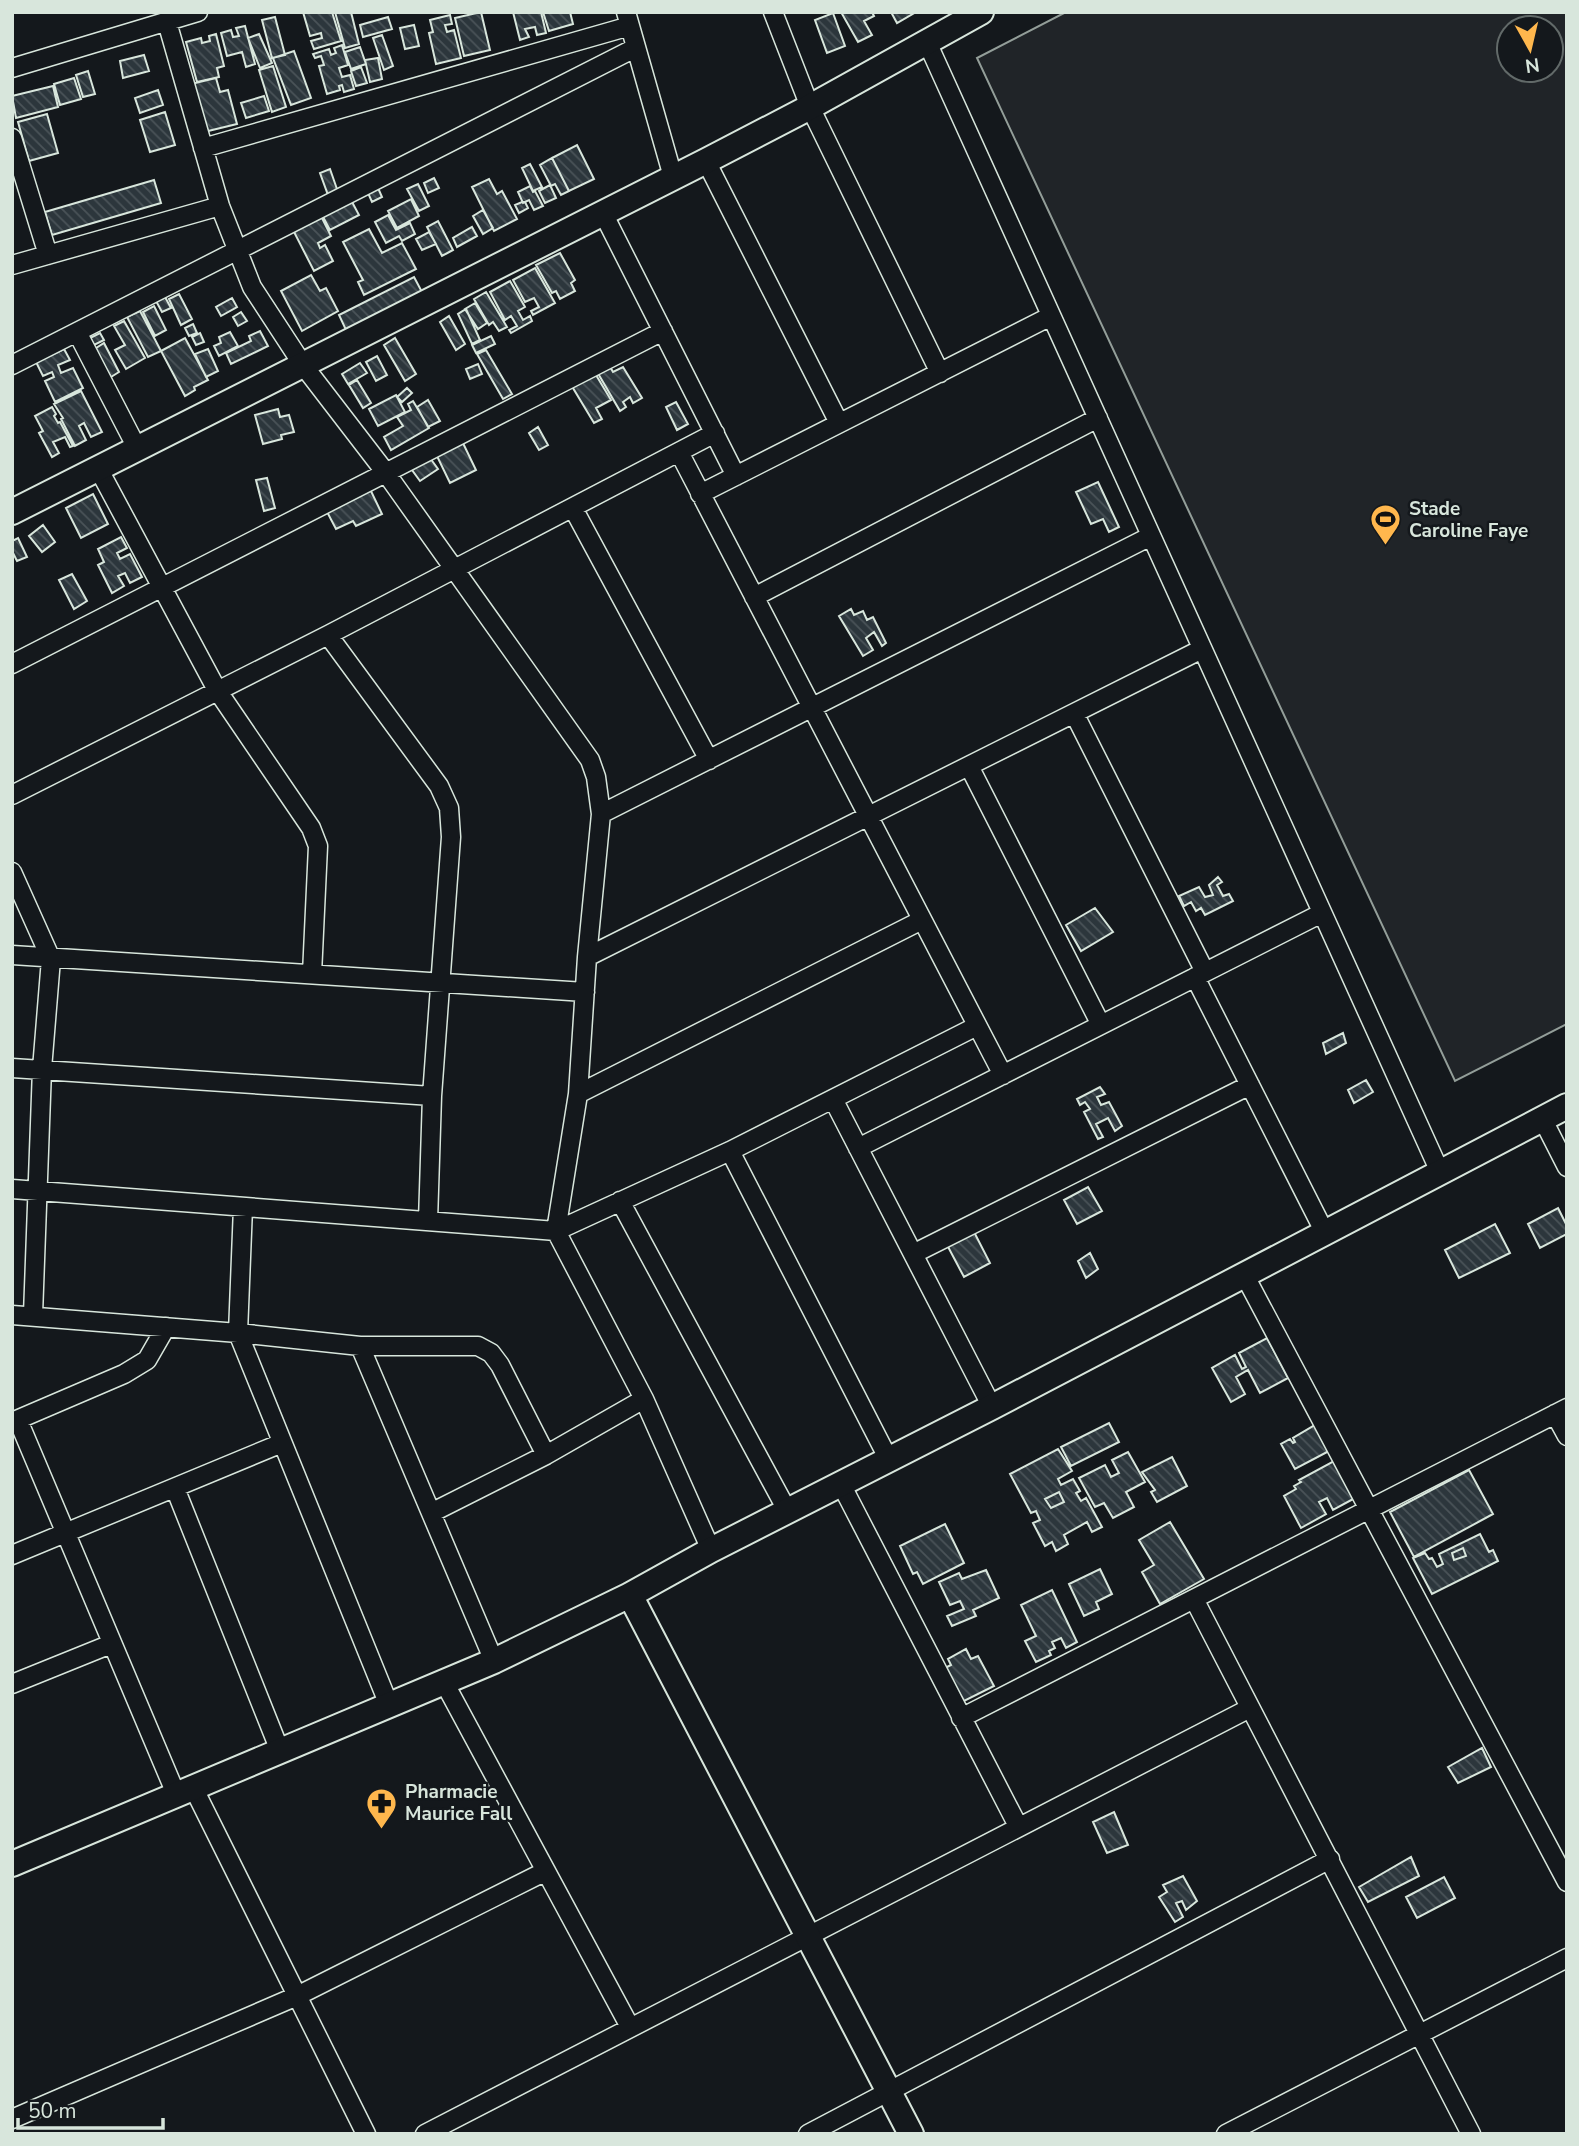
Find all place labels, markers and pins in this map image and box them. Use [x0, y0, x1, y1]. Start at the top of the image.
place label: Stade Caroline Faye [1409, 496, 1528, 544]
sports icon: Stade Caroline Faye [1369, 503, 1403, 547]
place label: Pharmacie Maurice Fall [405, 1779, 512, 1827]
pharmacy icon: Pharmacie Maurice Fall [365, 1786, 399, 1830]

